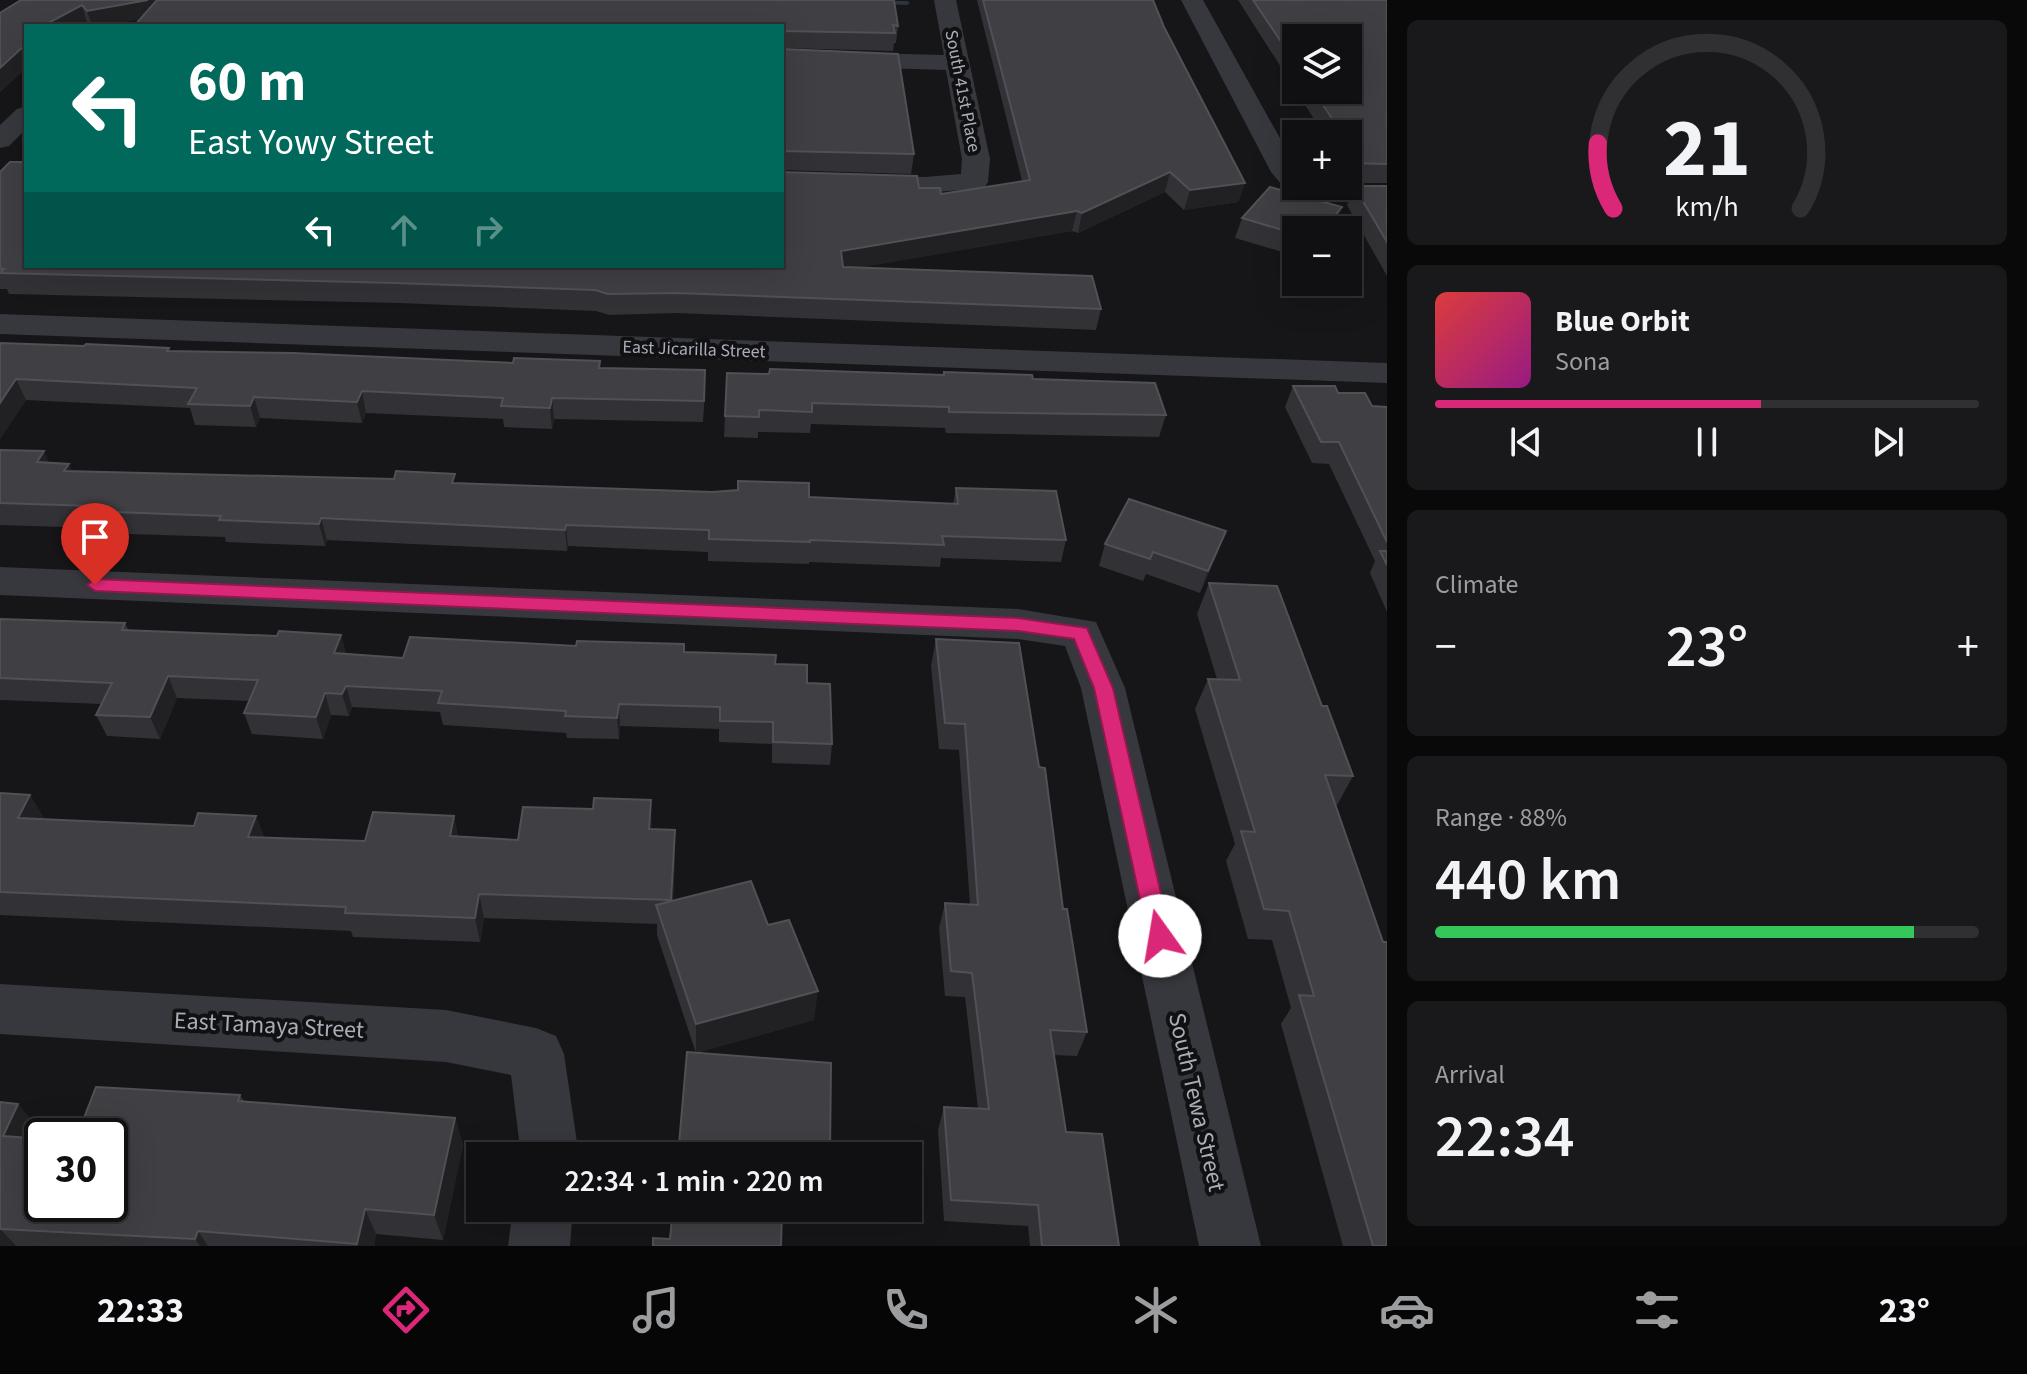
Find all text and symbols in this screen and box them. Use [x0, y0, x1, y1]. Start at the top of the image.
map controls [1282, 24, 1362, 296]
button: layers [1282, 24, 1362, 104]
street label: South 41st Place [938, 28, 987, 154]
text: 60 m [188, 43, 306, 122]
icon: left [56, 56, 160, 160]
text: 21 [1663, 89, 1751, 207]
text: East Yowy Street [188, 117, 434, 168]
button: + [1282, 120, 1362, 200]
text: km/h [1675, 187, 1739, 227]
icon: left [298, 208, 342, 252]
icon: ahead [382, 208, 426, 252]
icon: right [466, 208, 510, 252]
button: − [1282, 216, 1362, 296]
text: Blue Orbit [1555, 300, 1690, 343]
street label: East Jicarilla Street [622, 335, 766, 364]
text: Sona [1555, 343, 1610, 380]
icon: previous [1504, 420, 1548, 464]
icon: pause [1685, 420, 1729, 464]
icon: next [1866, 420, 1910, 464]
pin [61, 503, 129, 585]
icon: arrive [73, 515, 117, 559]
text: Climate [1435, 566, 1519, 603]
text: 23° [1666, 605, 1748, 690]
text: − [1435, 616, 1457, 679]
text: + [1957, 616, 1979, 679]
text: Range · 88% [1435, 799, 1567, 836]
text: 440 km [1435, 838, 1621, 923]
position arrow [1118, 894, 1202, 978]
street label: East Tamaya Street [173, 1003, 365, 1048]
street label: South Tewa Street [1159, 1009, 1234, 1195]
text: Arrival [1435, 1056, 1505, 1093]
text: 22:34 [1435, 1095, 1575, 1180]
speed limit sign: 30 [24, 1118, 128, 1222]
text: 22:34 · 1 min · 220 m [564, 1160, 824, 1203]
icon: directions [378, 1282, 434, 1338]
icon: music [628, 1282, 684, 1338]
icon: phone [878, 1282, 934, 1338]
icon: climate [1128, 1282, 1184, 1338]
icon: car [1379, 1282, 1435, 1338]
icon: filters [1629, 1282, 1685, 1338]
text: 22:33 [97, 1285, 184, 1336]
text: 23° [1879, 1285, 1930, 1336]

